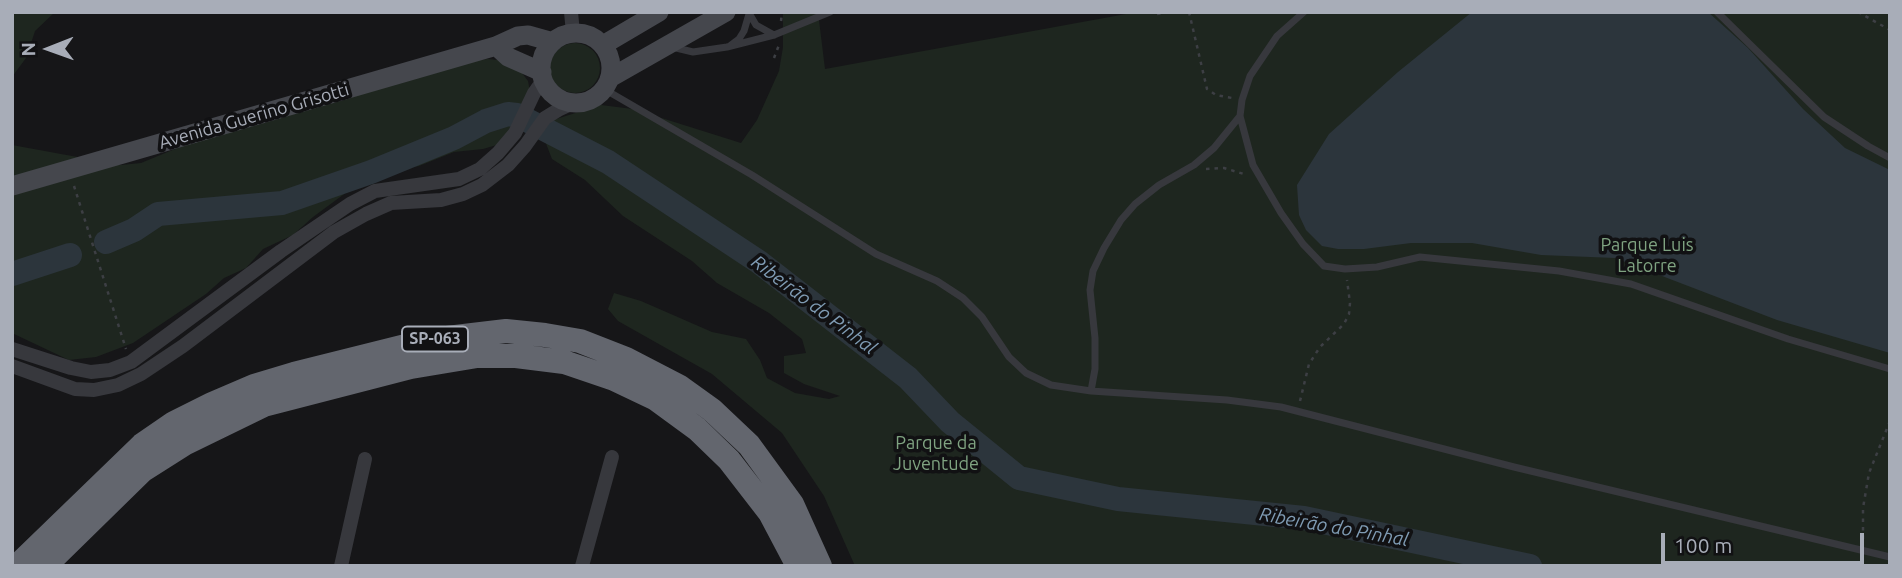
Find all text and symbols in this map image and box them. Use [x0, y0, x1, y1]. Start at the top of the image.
north arrow [14, 14, 84, 84]
text: N [17, 42, 39, 57]
street label: Avenida Guerino Grisotti [156, 78, 352, 154]
park label: Parque Luis Latorre [1600, 234, 1694, 276]
water label: Ribeirão do Pinhal [747, 250, 881, 360]
road number: SP-063 [402, 326, 468, 352]
park label: Parque da Juventude [893, 432, 979, 474]
water label: Ribeirão do Pinhal [1258, 503, 1410, 551]
scale bar [1664, 518, 1867, 562]
text: 100 m [1674, 533, 1732, 557]

